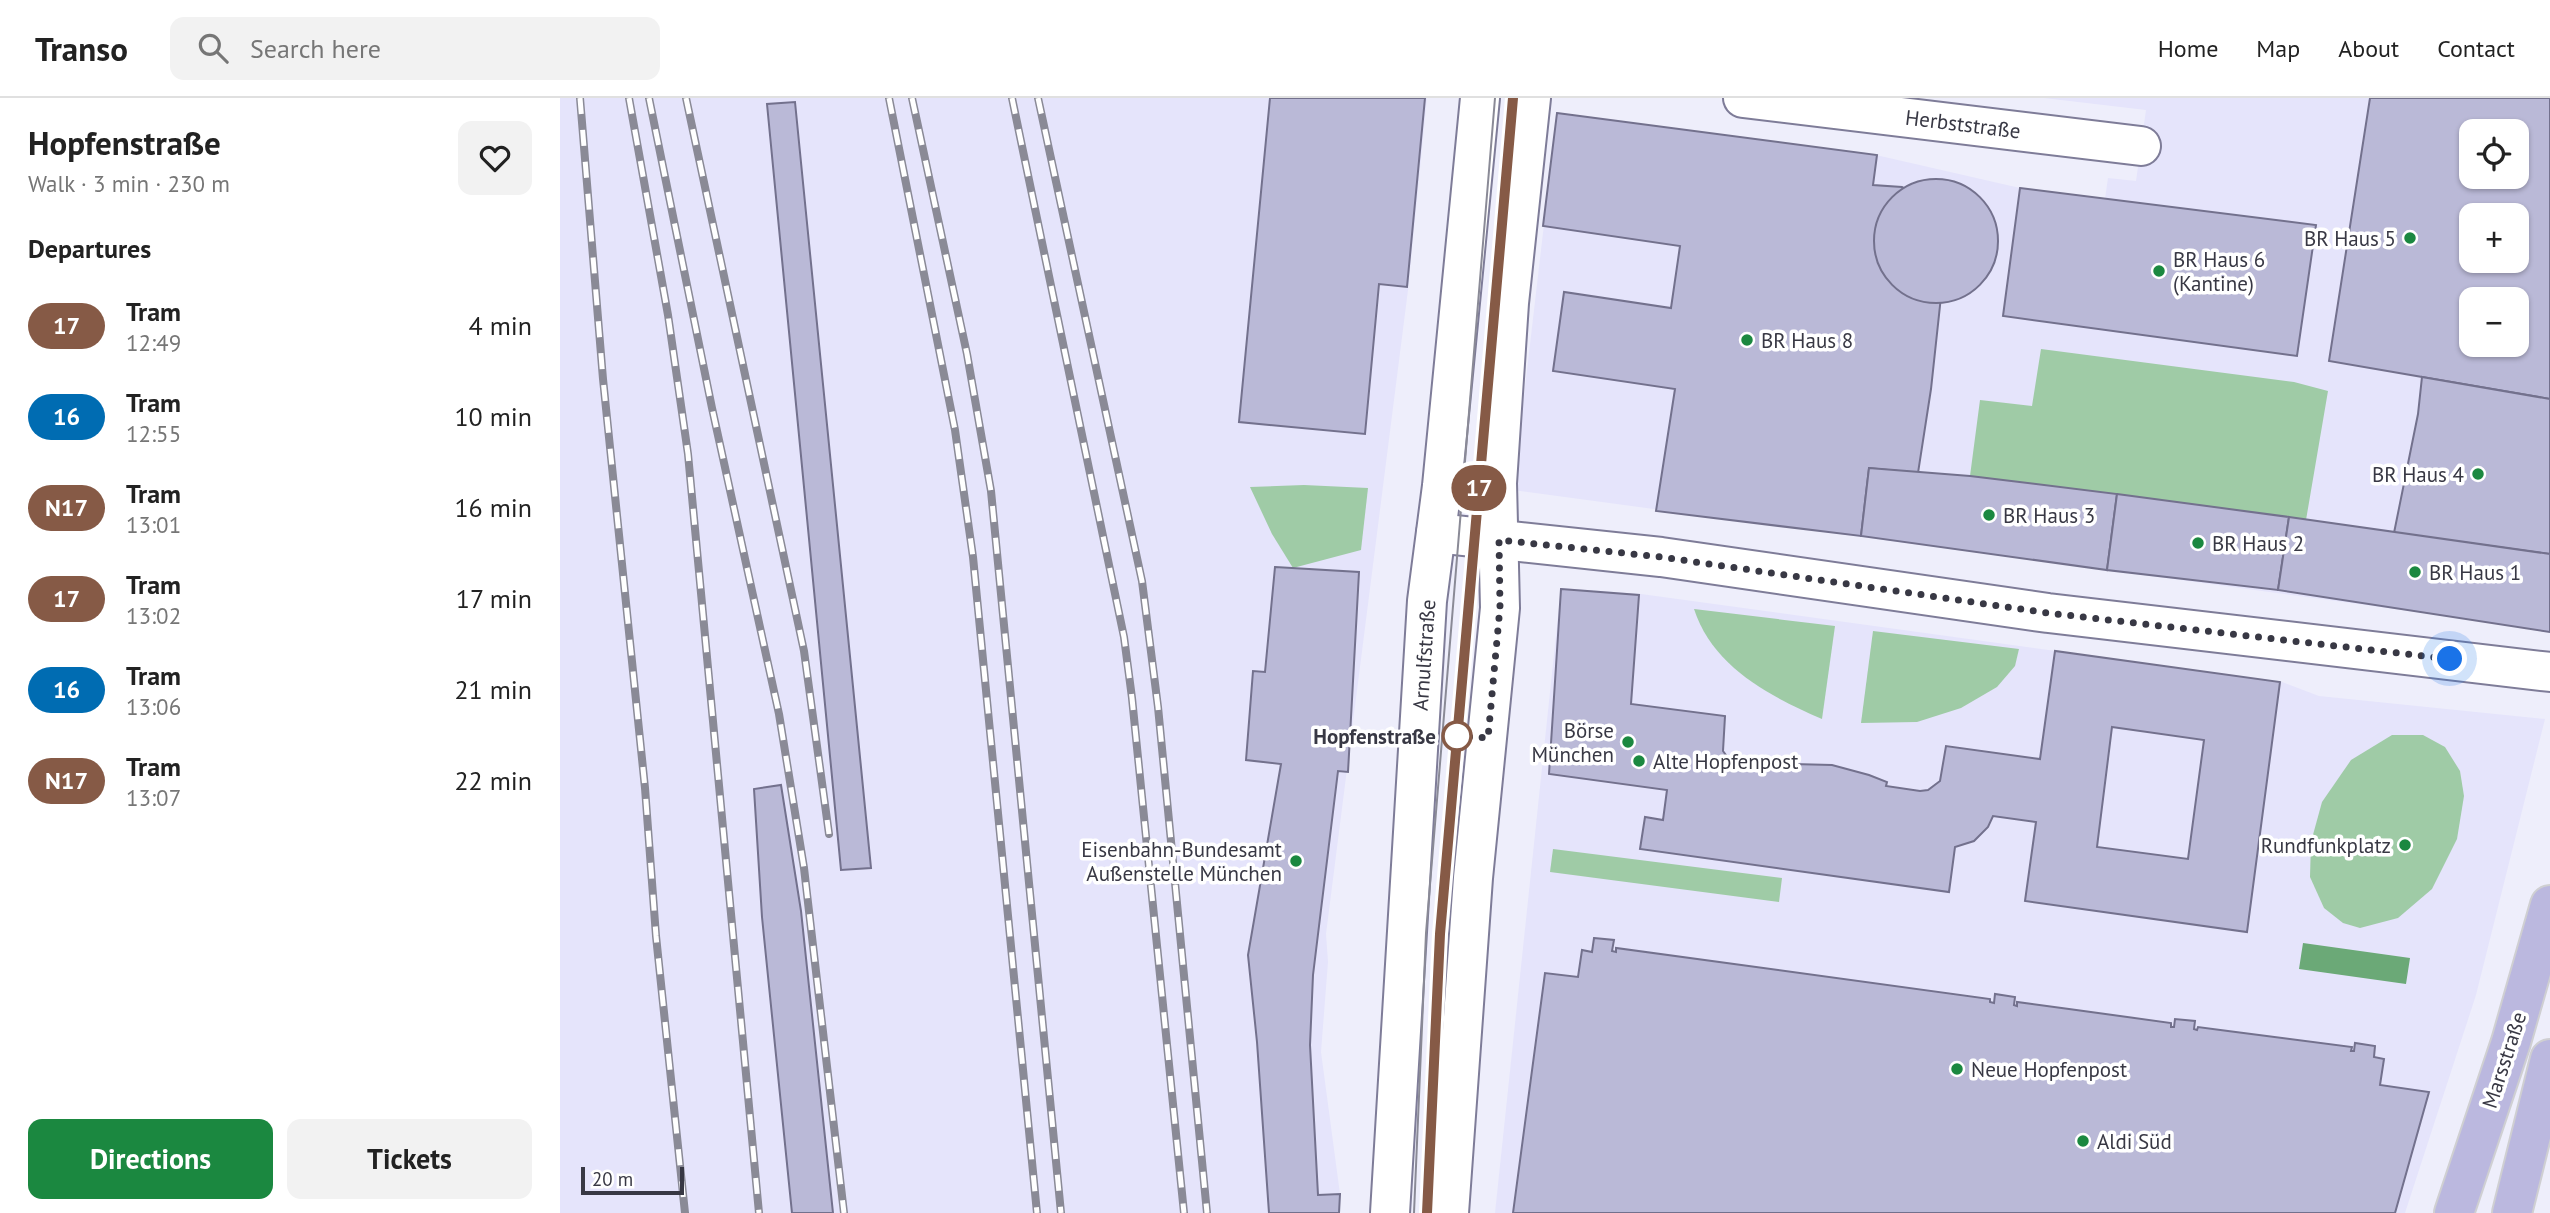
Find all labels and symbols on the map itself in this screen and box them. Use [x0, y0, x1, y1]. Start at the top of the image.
street label: Herbststraße [1904, 104, 2022, 144]
place label: BR Haus 5 [2304, 225, 2396, 252]
marker: BR Haus 5 [2402, 230, 2418, 246]
place label: BR Haus 6 (Kantine) [2173, 246, 2265, 297]
marker: BR Haus 6 (Kantine) [2151, 263, 2167, 279]
place label: BR Haus 8 [1761, 327, 1853, 354]
marker: BR Haus 8 [1739, 332, 1755, 348]
place label: BR Haus 4 [2372, 461, 2464, 488]
line badge: 17 [1448, 465, 1510, 511]
marker: BR Haus 4 [2470, 466, 2486, 482]
place label: BR Haus 3 [2003, 502, 2095, 529]
marker: BR Haus 3 [1981, 507, 1997, 523]
place label: BR Haus 2 [2212, 530, 2304, 557]
marker: BR Haus 2 [2190, 535, 2206, 551]
place label: BR Haus 1 [2429, 559, 2521, 586]
marker: BR Haus 1 [2407, 564, 2423, 580]
street label: Arnulfstraße [1407, 598, 1441, 712]
your location [2432, 641, 2467, 676]
place label: Börse München [1531, 717, 1614, 768]
marker: Hopfenstraße [1442, 721, 1472, 751]
place label: Hopfenstraße [1313, 723, 1436, 750]
marker: Börse München [1620, 734, 1636, 750]
place label: Alte Hopfenpost [1653, 748, 1798, 775]
marker: Alte Hopfenpost [1631, 753, 1647, 769]
place label: Rundfunkplatz [2261, 832, 2391, 859]
place label: Eisenbahn-Bundesamt Außenstelle München [1081, 836, 1282, 887]
marker: Rundfunkplatz [2397, 837, 2413, 853]
marker: Eisenbahn-Bundesamt Außenstelle München [1288, 853, 1304, 869]
street label: Marsstraße [2476, 1008, 2532, 1112]
place label: Neue Hopfenpost [1971, 1056, 2127, 1083]
marker: Neue Hopfenpost [1949, 1061, 1965, 1077]
place label: Aldi Süd [2097, 1128, 2172, 1155]
marker: Aldi Süd [2075, 1133, 2091, 1149]
scale bar [581, 1164, 684, 1196]

